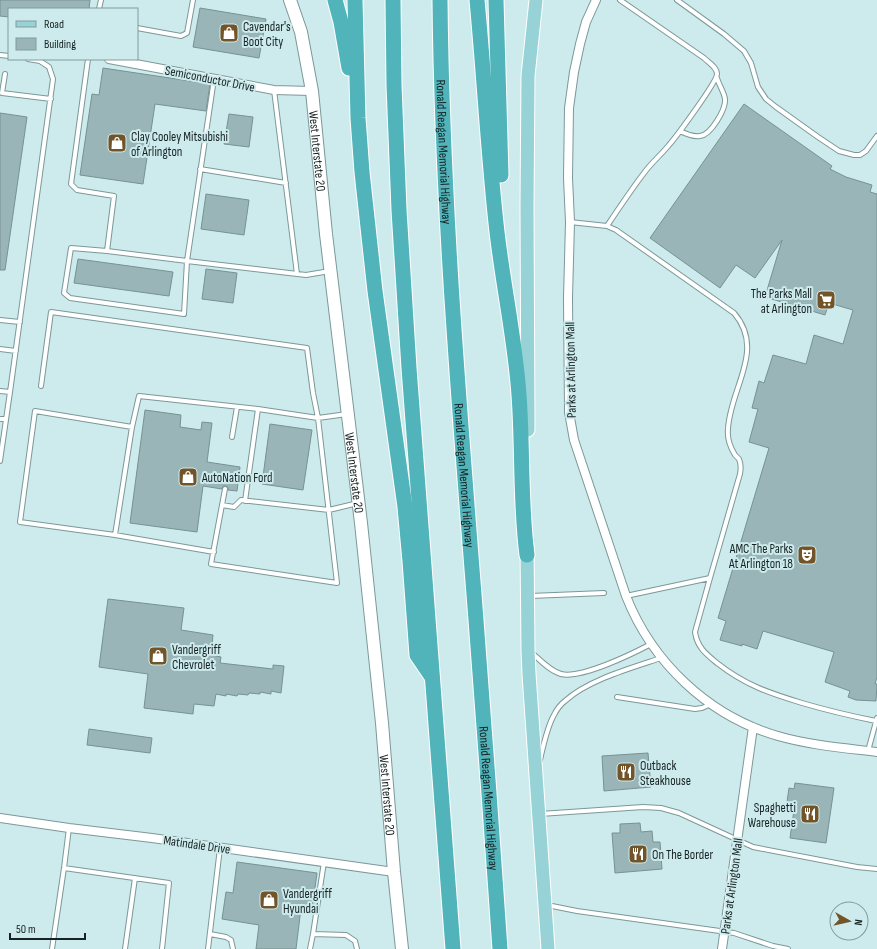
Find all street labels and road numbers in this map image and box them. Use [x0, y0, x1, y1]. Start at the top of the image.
street label: Semiconductor Drive [163, 62, 256, 96]
street label: Ronald Reagan Memorial Highway [433, 79, 455, 225]
street label: West Interstate 20 [305, 110, 329, 192]
street label: Parks at Arlington Mall [562, 322, 580, 418]
street label: Ronald Reagan Memorial Highway [450, 403, 477, 548]
street label: West Interstate 20 [341, 432, 367, 514]
street label: Ronald Reagan Memorial Highway [475, 726, 501, 871]
street label: West Interstate 20 [376, 754, 398, 836]
street label: Matindale Drive [162, 832, 231, 858]
street label: Parks at Arlington Mall [717, 837, 747, 935]

